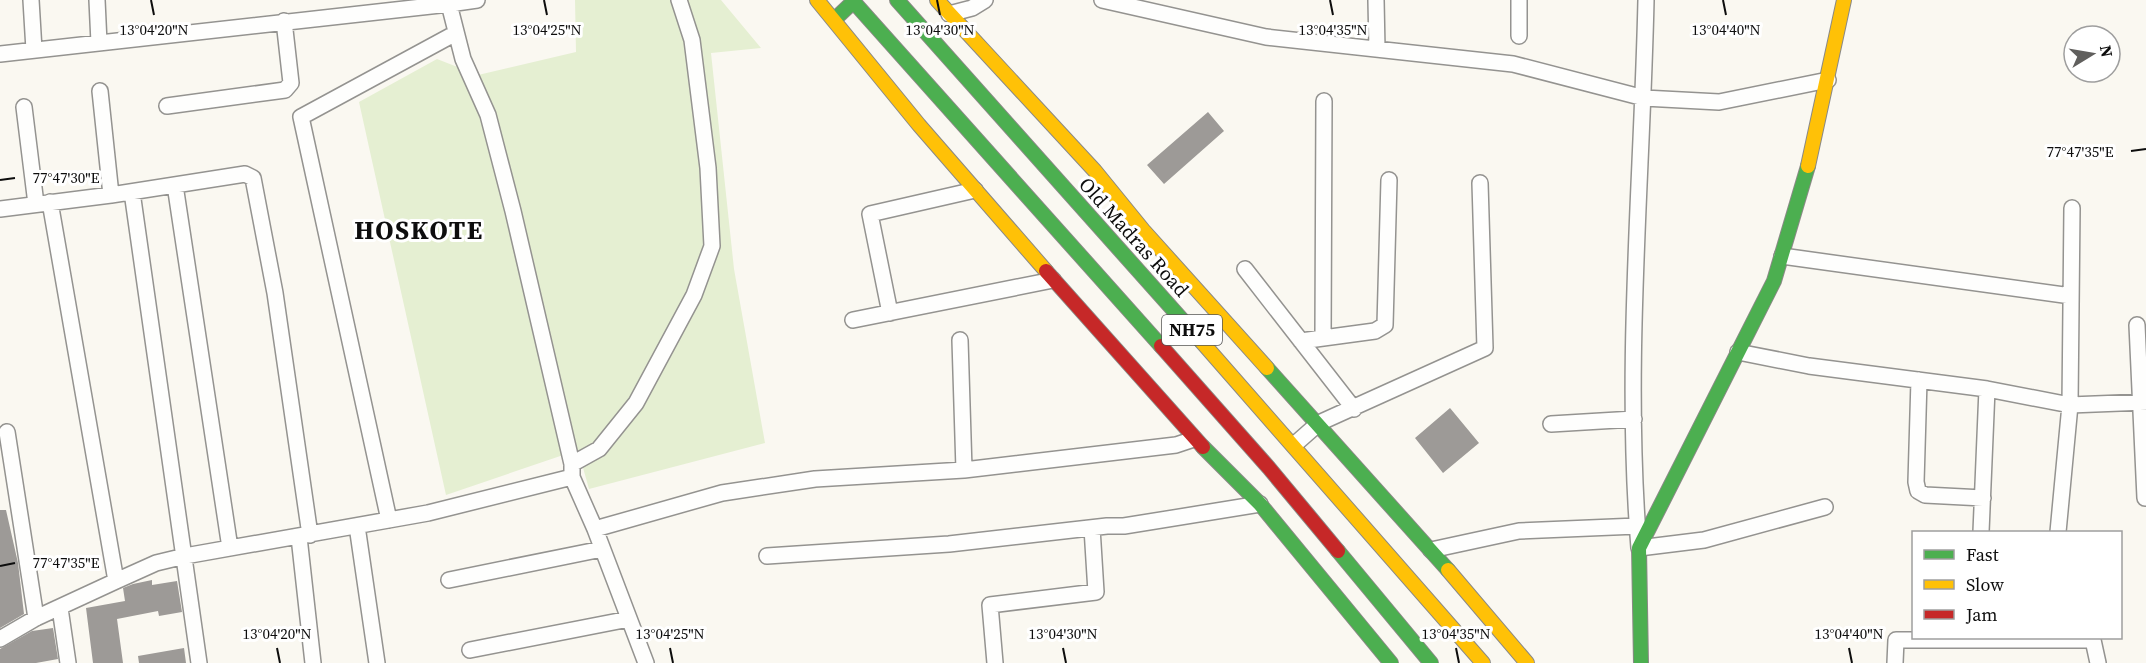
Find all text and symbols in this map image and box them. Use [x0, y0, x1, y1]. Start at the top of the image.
text: 13°04'20"N [119, 19, 189, 40]
text: 13°04'25"N [512, 19, 582, 40]
text: 13°04'30"N [905, 19, 975, 40]
text: 13°04'35"N [1298, 19, 1368, 40]
text: 13°04'40"N [1691, 19, 1761, 40]
north arrow [2062, 24, 2122, 84]
text: N [2095, 43, 2119, 59]
text: 77°47'35"E [2046, 141, 2114, 162]
text: 77°47'30"E [32, 167, 100, 188]
street label: Old Madras Road [1073, 171, 1196, 303]
district label: HOSKOTE [354, 212, 484, 248]
road number: NH75 [1162, 315, 1222, 345]
legend [1912, 531, 2122, 639]
text: Fast [1966, 542, 1999, 567]
text: 77°47'35"E [32, 552, 100, 573]
text: Slow [1966, 572, 2004, 597]
text: Jam [1965, 602, 1998, 627]
text: 13°04'20"N [242, 623, 312, 644]
text: 13°04'25"N [635, 623, 705, 644]
text: 13°04'30"N [1028, 623, 1098, 644]
text: 13°04'35"N [1421, 623, 1491, 644]
text: 13°04'40"N [1814, 623, 1884, 644]

